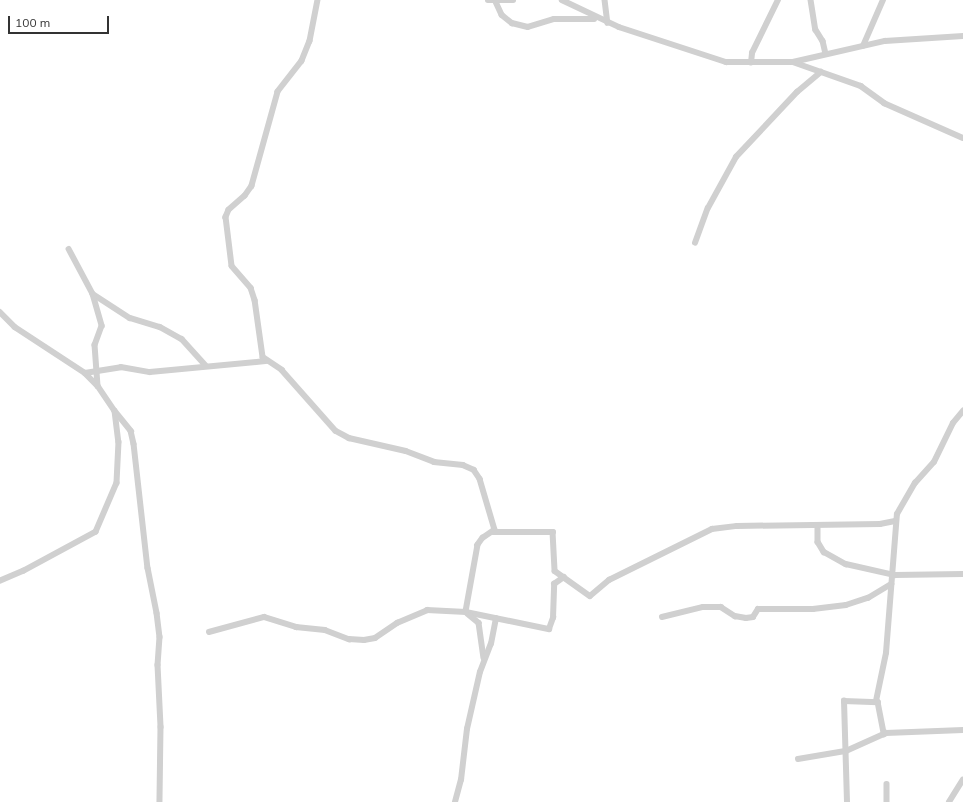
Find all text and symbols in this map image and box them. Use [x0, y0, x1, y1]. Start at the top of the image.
scale bar [10, 8, 111, 34]
text: 100 m [15, 15, 50, 30]

